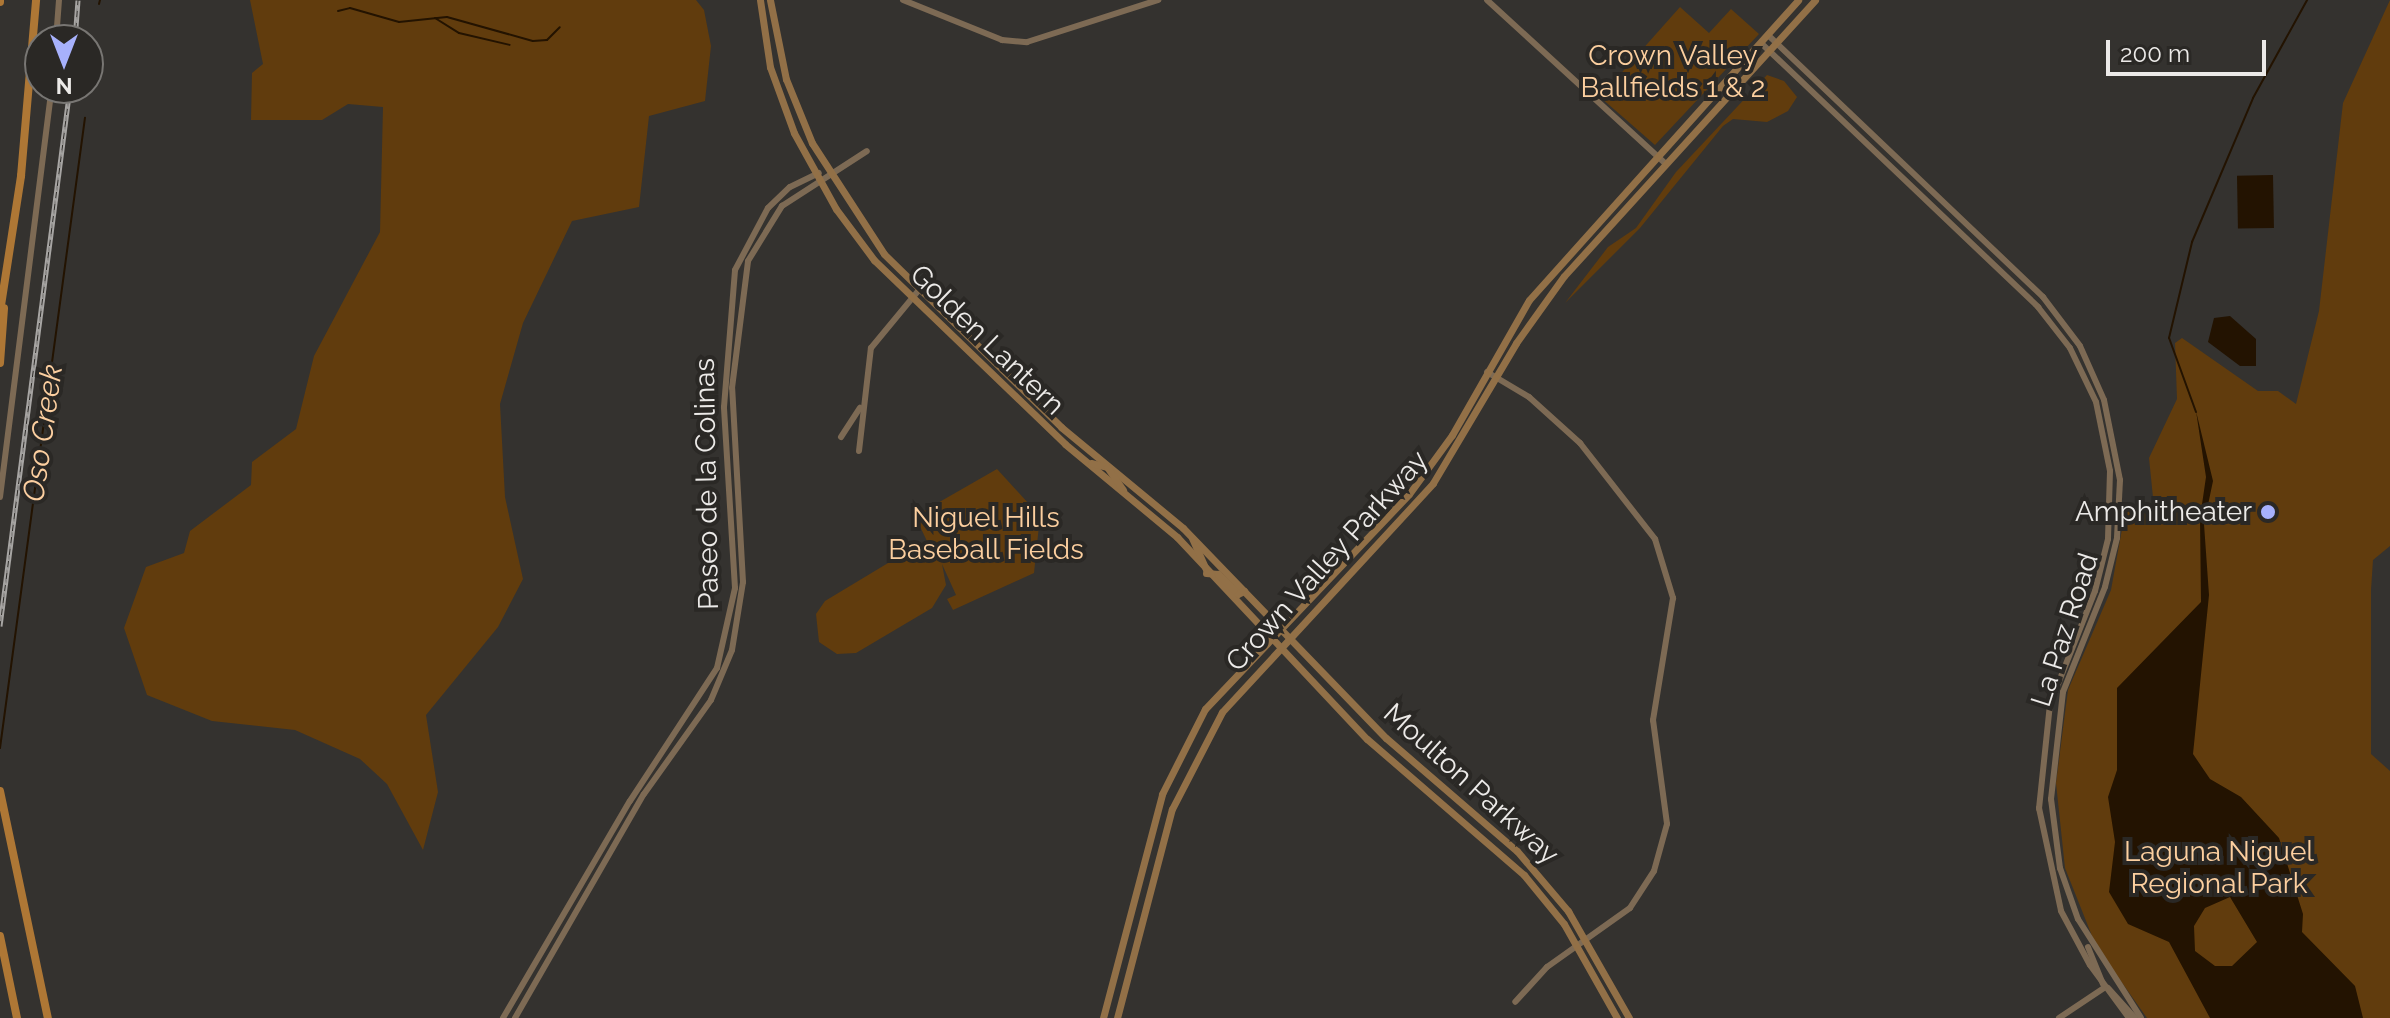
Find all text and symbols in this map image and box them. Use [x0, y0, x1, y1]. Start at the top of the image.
north arrow [24, 24, 104, 104]
scale bar [2110, 24, 2270, 74]
park label: Crown Valley Ballfields 1 & 2 [1581, 39, 1765, 105]
text: 200 m [2120, 39, 2190, 68]
text: N [56, 73, 72, 99]
street label: Golden Lantern [903, 258, 1071, 422]
street label: Paseo de la Colinas [688, 358, 726, 610]
water label: Oso Creek [16, 362, 70, 504]
street label: Crown Valley Parkway [1219, 443, 1435, 679]
place label: Amphitheater [2075, 495, 2252, 529]
park label: Niguel Hills Baseball Fields [888, 501, 1084, 567]
marker: Amphitheater [2259, 503, 2277, 521]
street label: La Paz Road [2024, 549, 2106, 711]
street label: Moulton Parkway [1377, 697, 1565, 871]
park label: Laguna Niguel Regional Park [2124, 835, 2314, 901]

